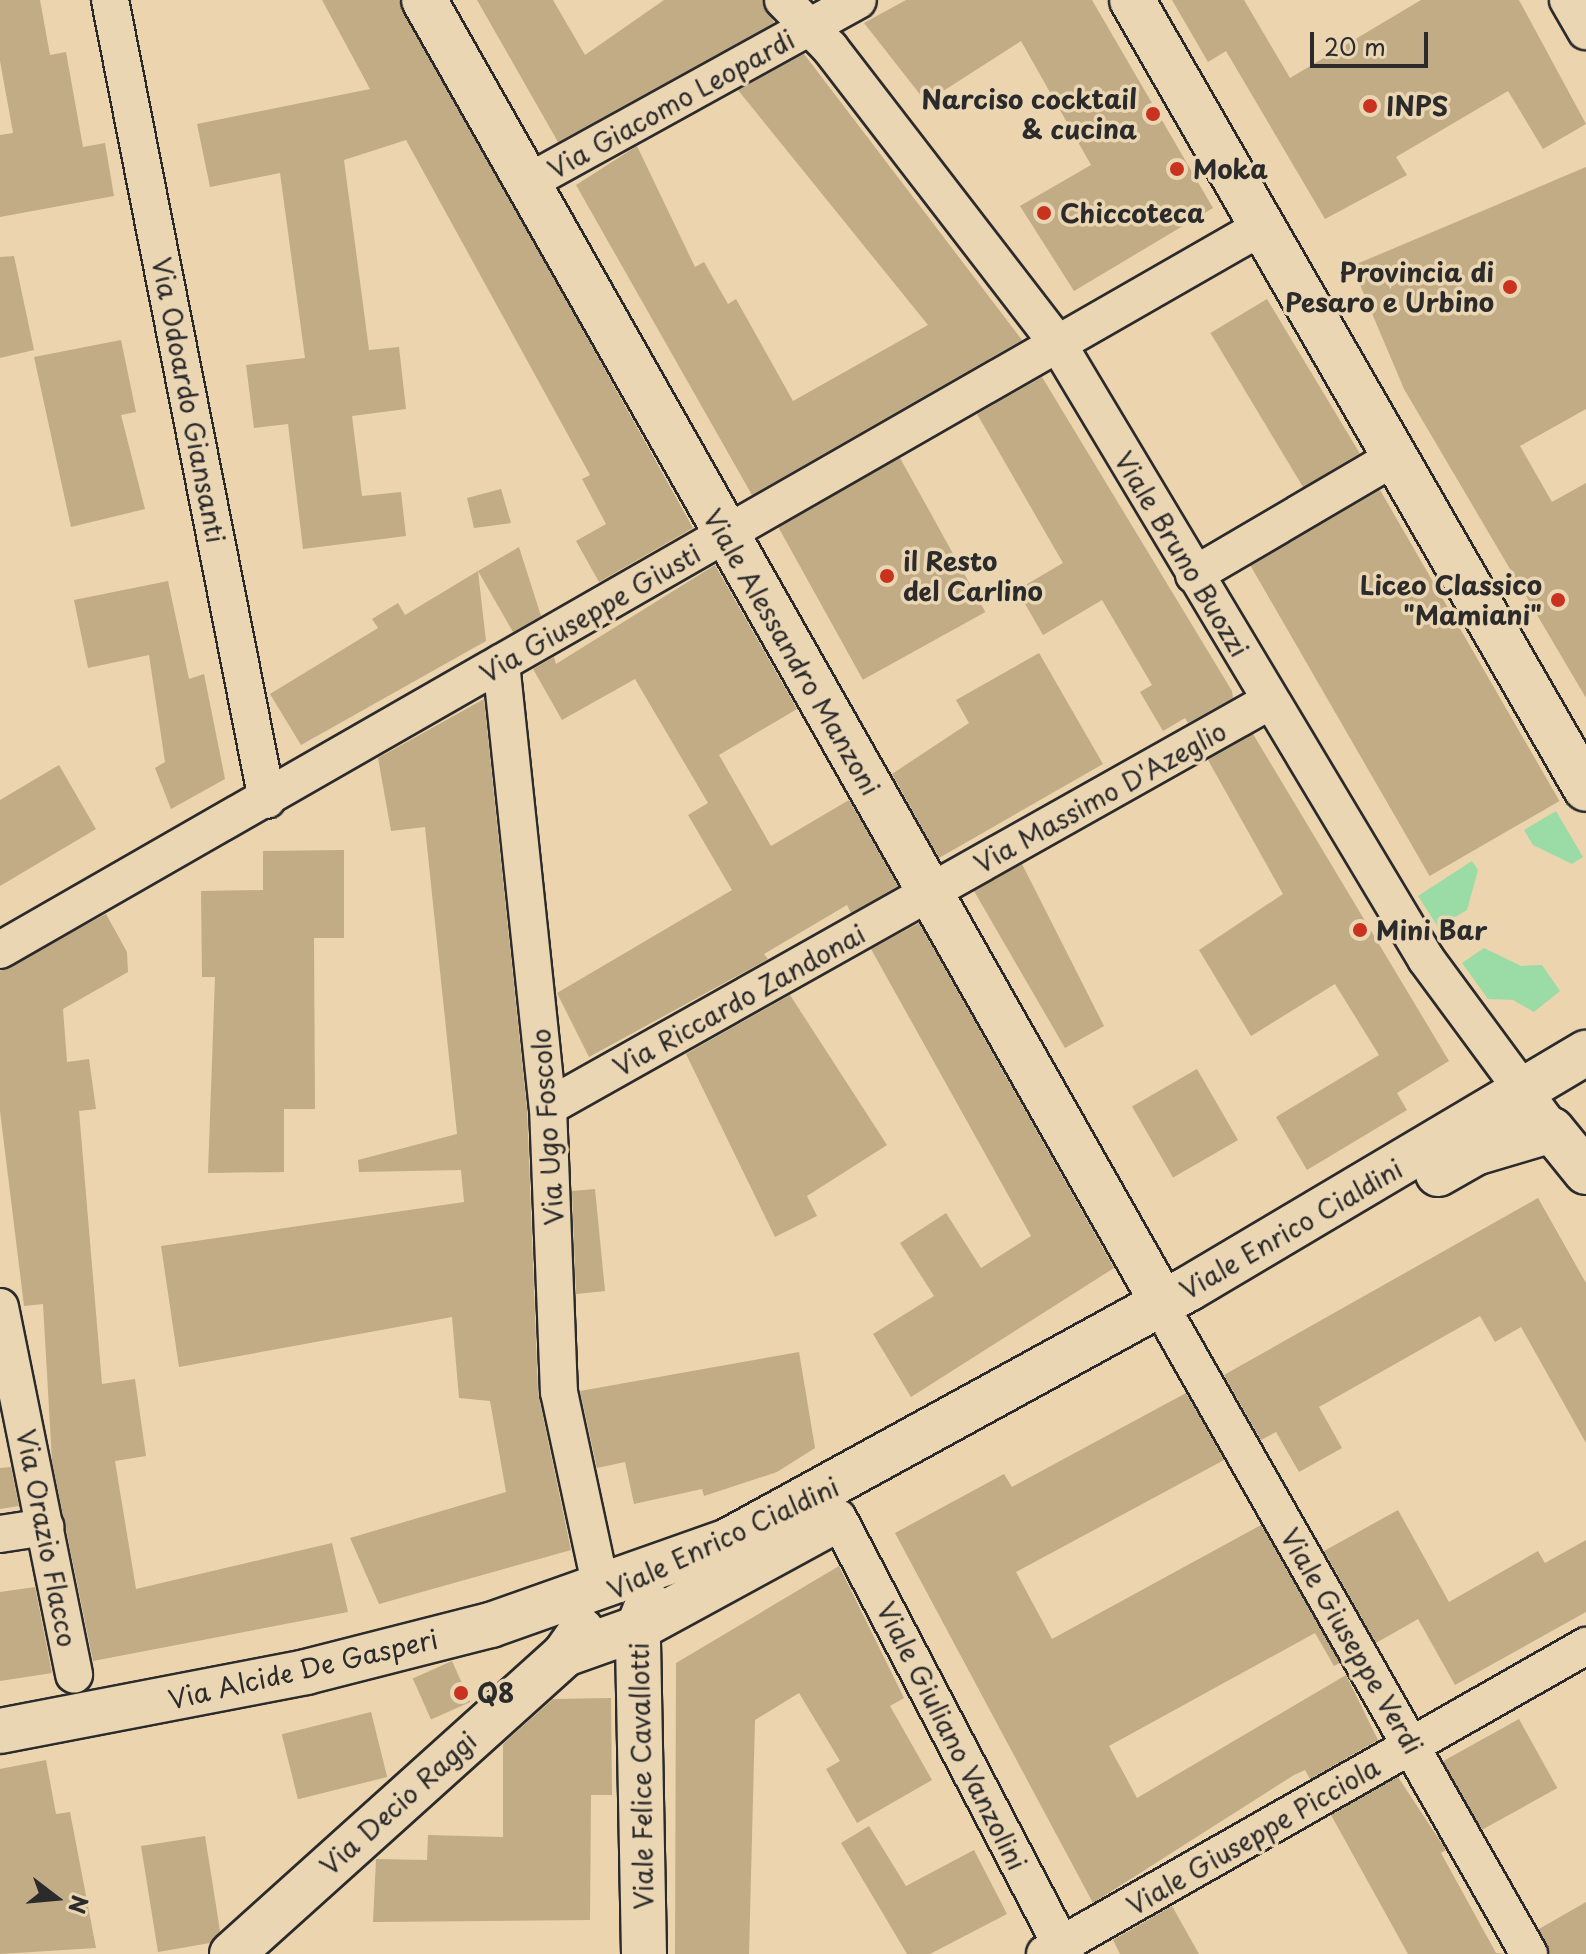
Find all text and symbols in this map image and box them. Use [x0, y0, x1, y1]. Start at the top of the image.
scale bar [1314, 16, 1432, 66]
street label: Via Giacomo Leopardi [542, 23, 800, 185]
text: 20 m [1324, 28, 1386, 64]
place label: Narciso cocktail & cucina [920, 83, 1137, 144]
place label: INPS [1386, 90, 1448, 122]
marker: INPS [1361, 97, 1379, 115]
marker: Narciso cocktail & cucina [1144, 105, 1162, 123]
place label: Moka [1193, 153, 1268, 185]
marker: Moka [1168, 160, 1186, 178]
place label: Chiccoteca [1060, 197, 1205, 229]
marker: Chiccoteca [1035, 204, 1053, 222]
street label: Via Odoardo Giansanti [146, 255, 232, 545]
place label: Provincia di Pesaro e Urbino [1287, 256, 1494, 318]
marker: Provincia di Pesaro e Urbino [1501, 278, 1519, 296]
street label: Viale Bruno Buozzi [1108, 445, 1256, 663]
street label: Viale Alessandro Manzoni [697, 503, 887, 801]
street label: Via Giuseppe Giusti [475, 537, 705, 689]
place label: il Resto del Carlino [903, 545, 1046, 606]
marker: il Resto del Carlino [878, 567, 896, 585]
place label: Liceo Classico "Mamiani" [1360, 569, 1542, 630]
marker: Liceo Classico "Mamiani" [1549, 591, 1567, 609]
street label: Via Massimo D'Azeglio [969, 715, 1231, 879]
place label: Mini Bar [1376, 914, 1488, 946]
street label: Via Riccardo Zandonai [608, 918, 870, 1082]
marker: Mini Bar [1351, 921, 1369, 939]
street label: Via Ugo Foscolo [525, 1027, 569, 1227]
street label: Viale Enrico Cialdini [1173, 1152, 1409, 1306]
street label: Via Orazio Flacco [11, 1427, 83, 1649]
street label: Viale Enrico Cialdini [601, 1470, 845, 1606]
street label: Viale Giuseppe Verdi [1274, 1521, 1430, 1761]
street label: Viale Giuliano Vanzolini [870, 1596, 1034, 1876]
street label: Via Alcide De Gasperi [165, 1623, 441, 1715]
street label: Viale Felice Cavallotti [623, 1641, 659, 1911]
place label: Q8 [477, 1677, 514, 1709]
marker: Q8 [452, 1684, 470, 1702]
street label: Via Decio Raggi [314, 1725, 482, 1881]
street label: Viale Giuseppe Picciola [1120, 1750, 1386, 1922]
north arrow [16, 1858, 96, 1938]
text: N [61, 1892, 98, 1918]

